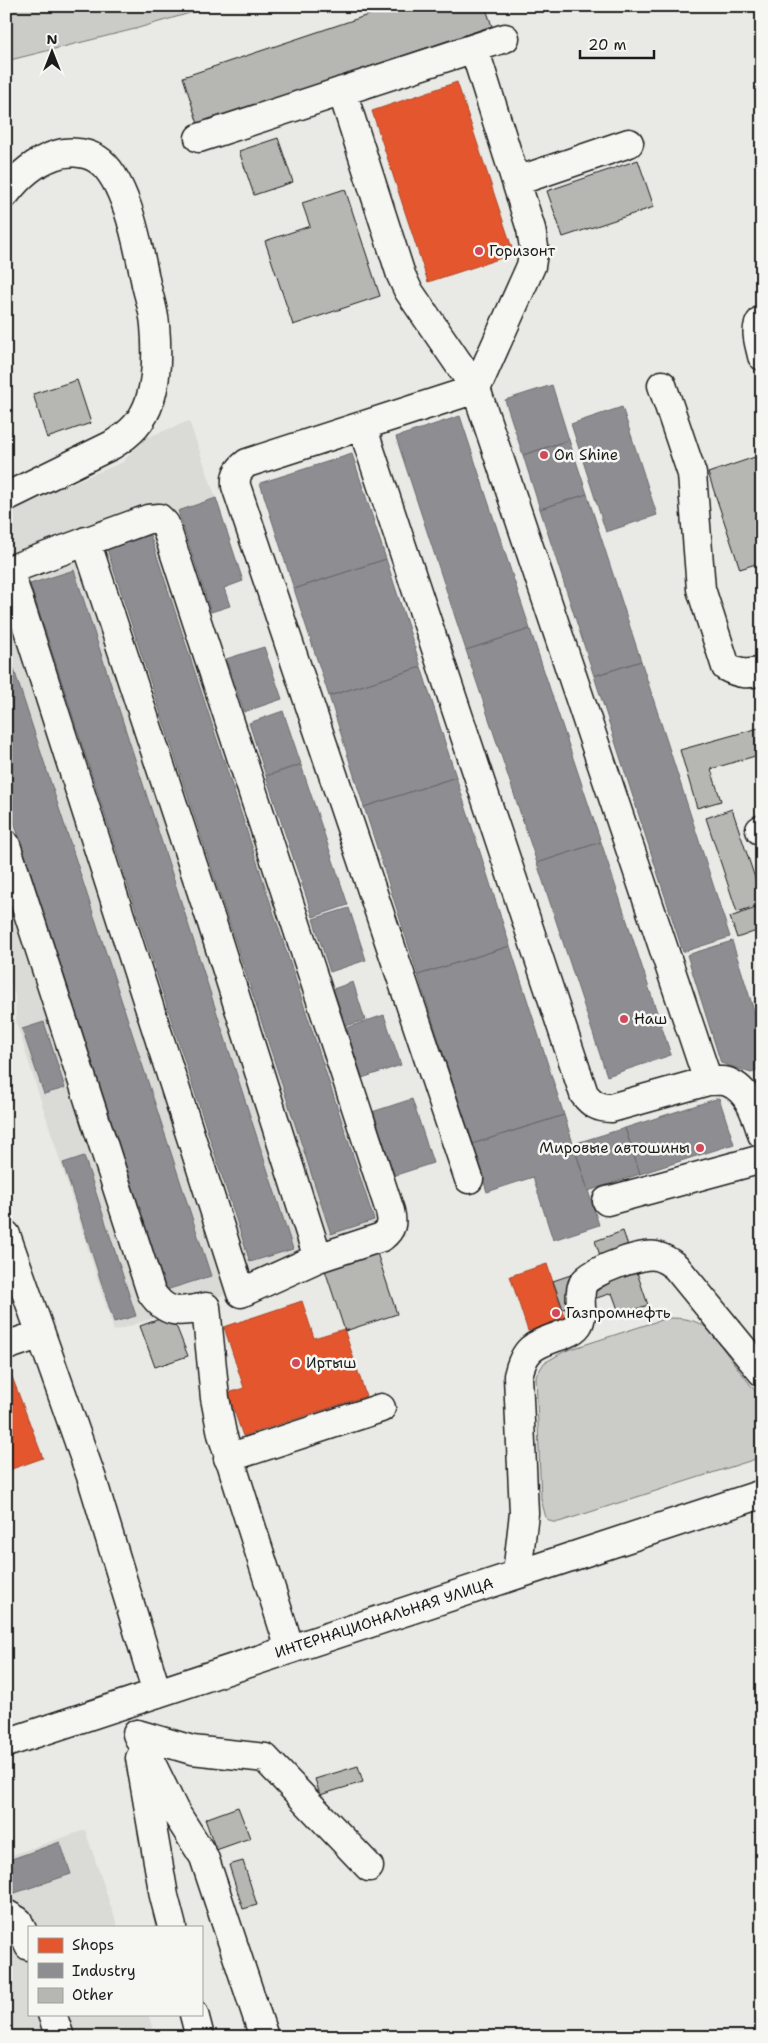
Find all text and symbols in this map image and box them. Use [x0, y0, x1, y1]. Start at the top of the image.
north arrow [28, 28, 78, 78]
scale bar [580, 28, 654, 60]
text: N [46, 30, 58, 48]
text: 20 m [588, 35, 627, 55]
place label: Горизонт [489, 241, 556, 261]
marker: Горизонт [473, 245, 485, 257]
place label: On Shine [554, 445, 618, 465]
marker: On Shine [538, 449, 550, 461]
place label: Наш [634, 1009, 667, 1029]
marker: Наш [618, 1013, 630, 1025]
place label: Мировые автошины [539, 1138, 690, 1158]
marker: Мировые автошины [694, 1142, 706, 1154]
place label: Газпромнефть [566, 1303, 671, 1323]
marker: Газпромнефть [550, 1307, 562, 1319]
place label: Иртыш [306, 1353, 356, 1373]
marker: Иртыш [290, 1357, 302, 1369]
street label: ИНТЕРНАЦИОНАЛЬНАЯ УЛИЦА [272, 1573, 496, 1663]
legend [28, 1926, 202, 2016]
text: Shops [72, 1935, 114, 1955]
text: Industry [72, 1961, 136, 1981]
text: Other [72, 1985, 114, 2005]

